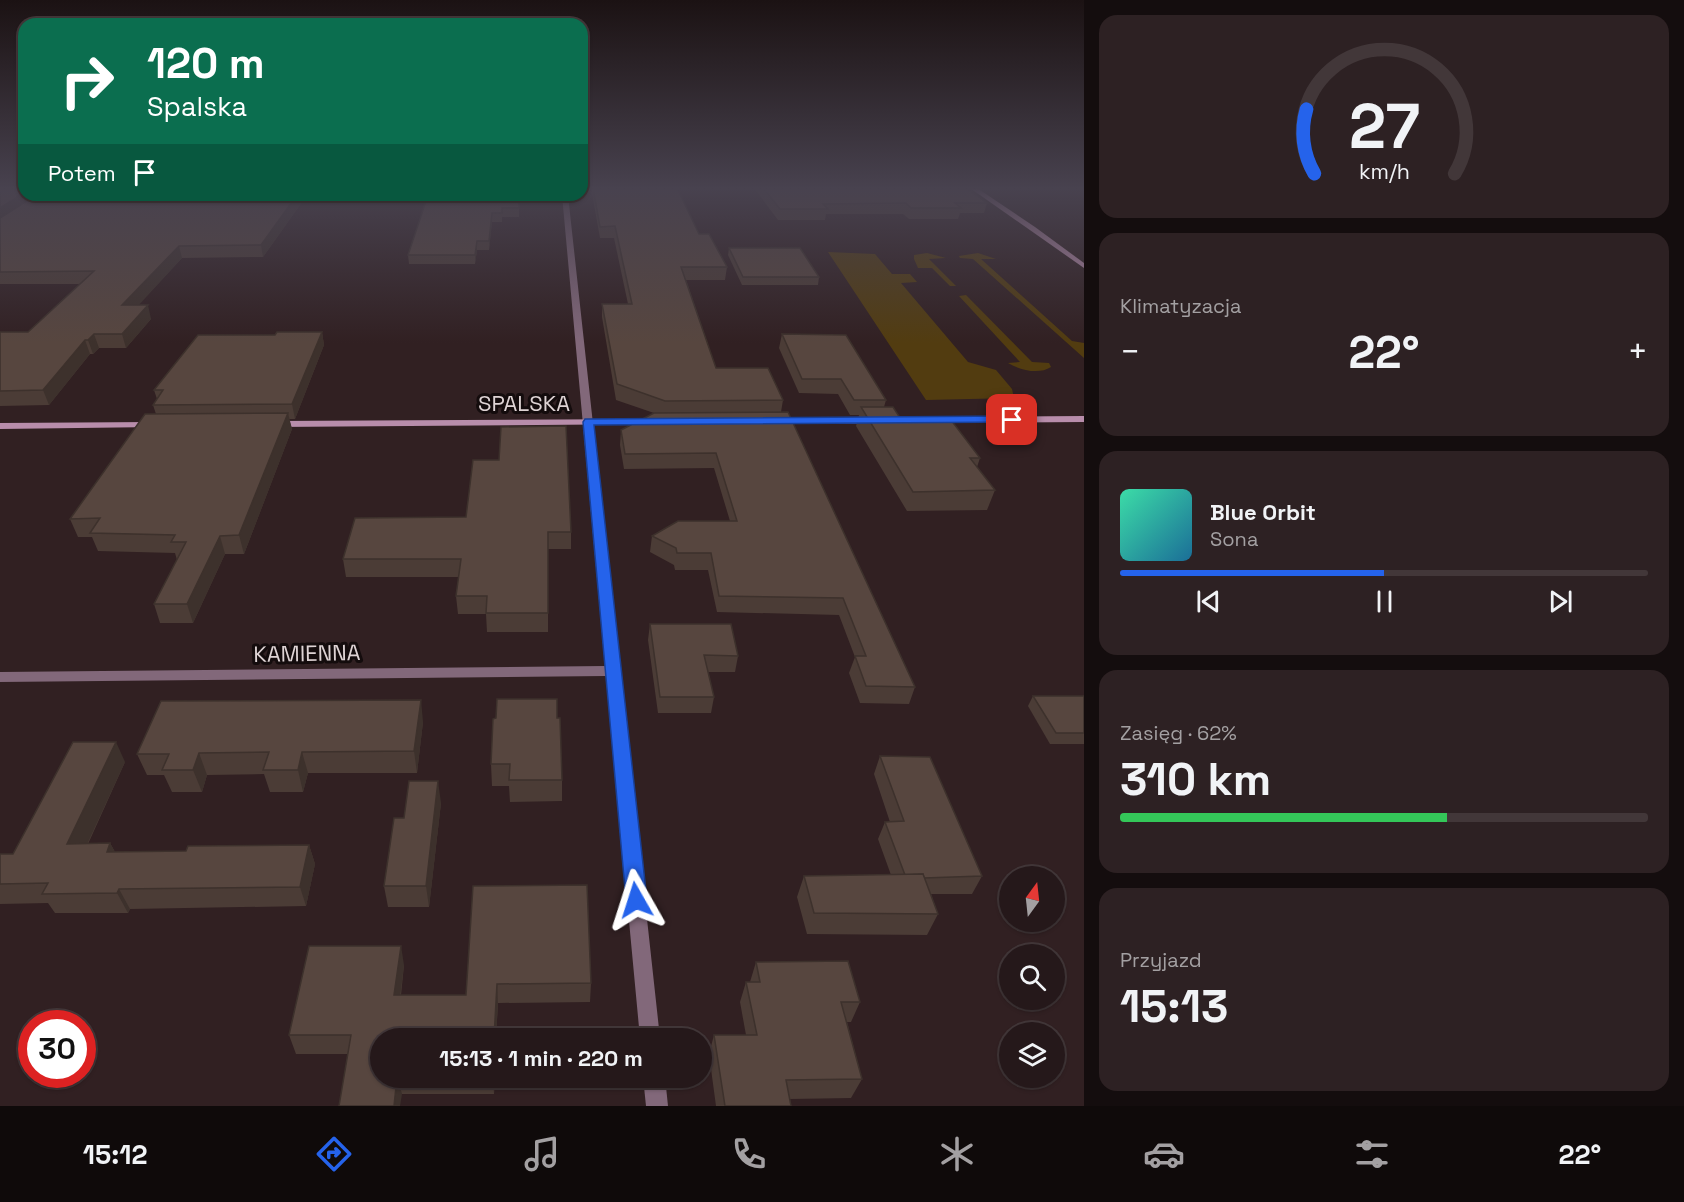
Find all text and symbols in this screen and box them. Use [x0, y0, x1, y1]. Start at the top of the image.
text: 120 m [147, 37, 265, 90]
icon: right [48, 42, 126, 120]
text: 27 [1348, 87, 1420, 166]
text: Spalska [147, 89, 247, 124]
icon: arrive [128, 156, 161, 189]
text: km/h [1358, 158, 1410, 185]
text: Potem [48, 159, 116, 187]
text: Klimatyzacja [1120, 293, 1242, 319]
text: 22° [1348, 324, 1420, 381]
text: − [1120, 331, 1140, 373]
text: + [1628, 331, 1648, 373]
street label: SPALSKA [478, 389, 570, 417]
pin [986, 394, 1037, 445]
icon: arrive [995, 403, 1028, 436]
text: Blue Orbit [1210, 498, 1316, 526]
text: Sona [1210, 526, 1258, 552]
icon: previous [1192, 585, 1225, 618]
icon: pause [1368, 585, 1401, 618]
icon: next [1544, 585, 1577, 618]
street label: KAMIENNA [253, 638, 361, 668]
text: Zasięg · 62% [1120, 720, 1237, 746]
text: 310 km [1120, 751, 1271, 808]
north arrow [999, 866, 1065, 932]
map controls [999, 866, 1065, 1088]
position arrow [604, 868, 668, 932]
button: search [999, 944, 1065, 1010]
text: Przyjazd [1120, 947, 1202, 973]
text: 15:13 [1120, 978, 1228, 1035]
speed limit sign: 30 [18, 1010, 96, 1088]
button: layers [999, 1022, 1065, 1088]
text: 15:13 · 1 min · 220 m [439, 1044, 643, 1072]
icon: directions [313, 1133, 355, 1175]
icon: music [521, 1133, 563, 1175]
icon: phone [728, 1133, 770, 1175]
icon: climate [936, 1133, 978, 1175]
icon: car [1143, 1133, 1185, 1175]
icon: filters [1351, 1133, 1393, 1175]
text: 15:12 [83, 1137, 147, 1172]
text: 22° [1558, 1137, 1601, 1172]

